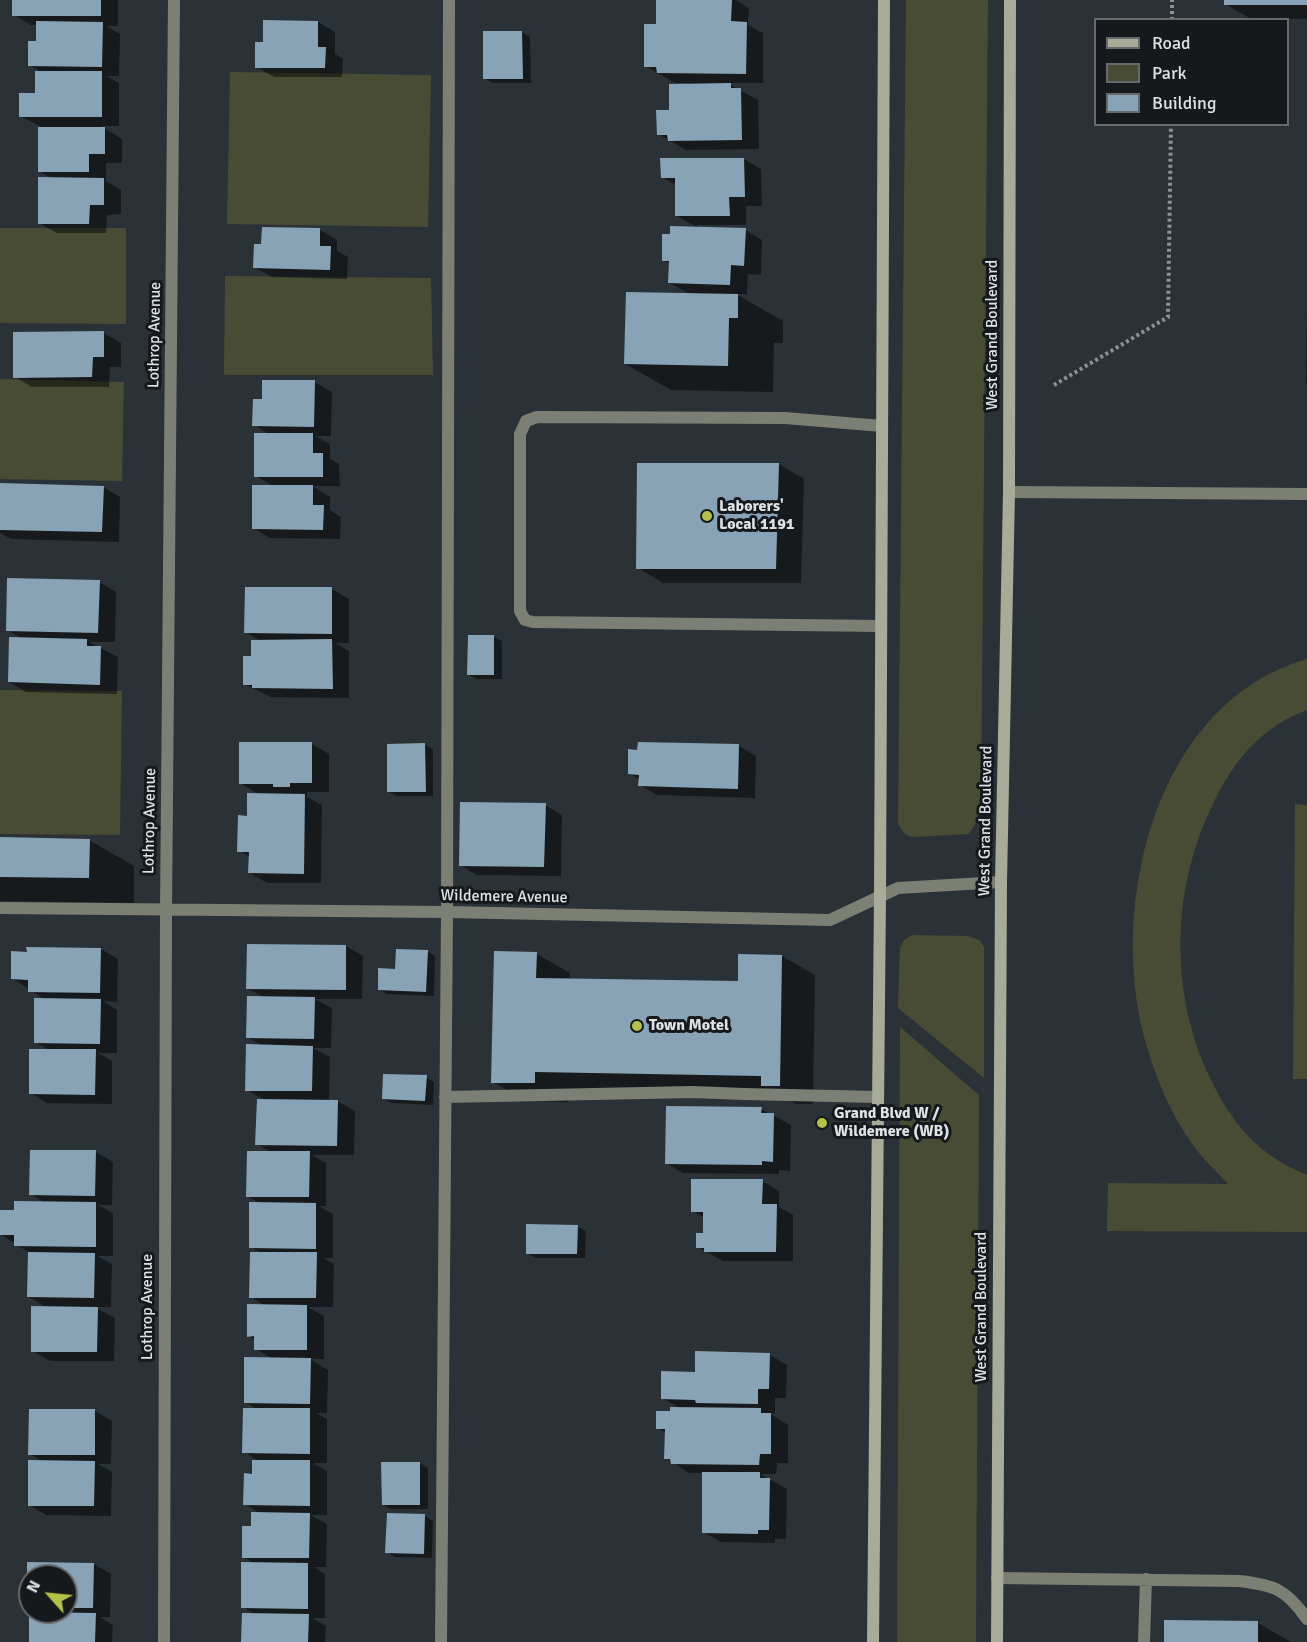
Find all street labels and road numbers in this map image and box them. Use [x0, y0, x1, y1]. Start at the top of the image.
street label: West Grand Boulevard [983, 260, 1003, 410]
street label: Lothrop Avenue [144, 282, 166, 388]
street label: West Grand Boulevard [975, 745, 997, 897]
street label: Lothrop Avenue [139, 768, 161, 874]
street label: Wildemere Avenue [440, 886, 568, 908]
street label: West Grand Boulevard [972, 1232, 992, 1382]
street label: Lothrop Avenue [138, 1254, 158, 1360]

